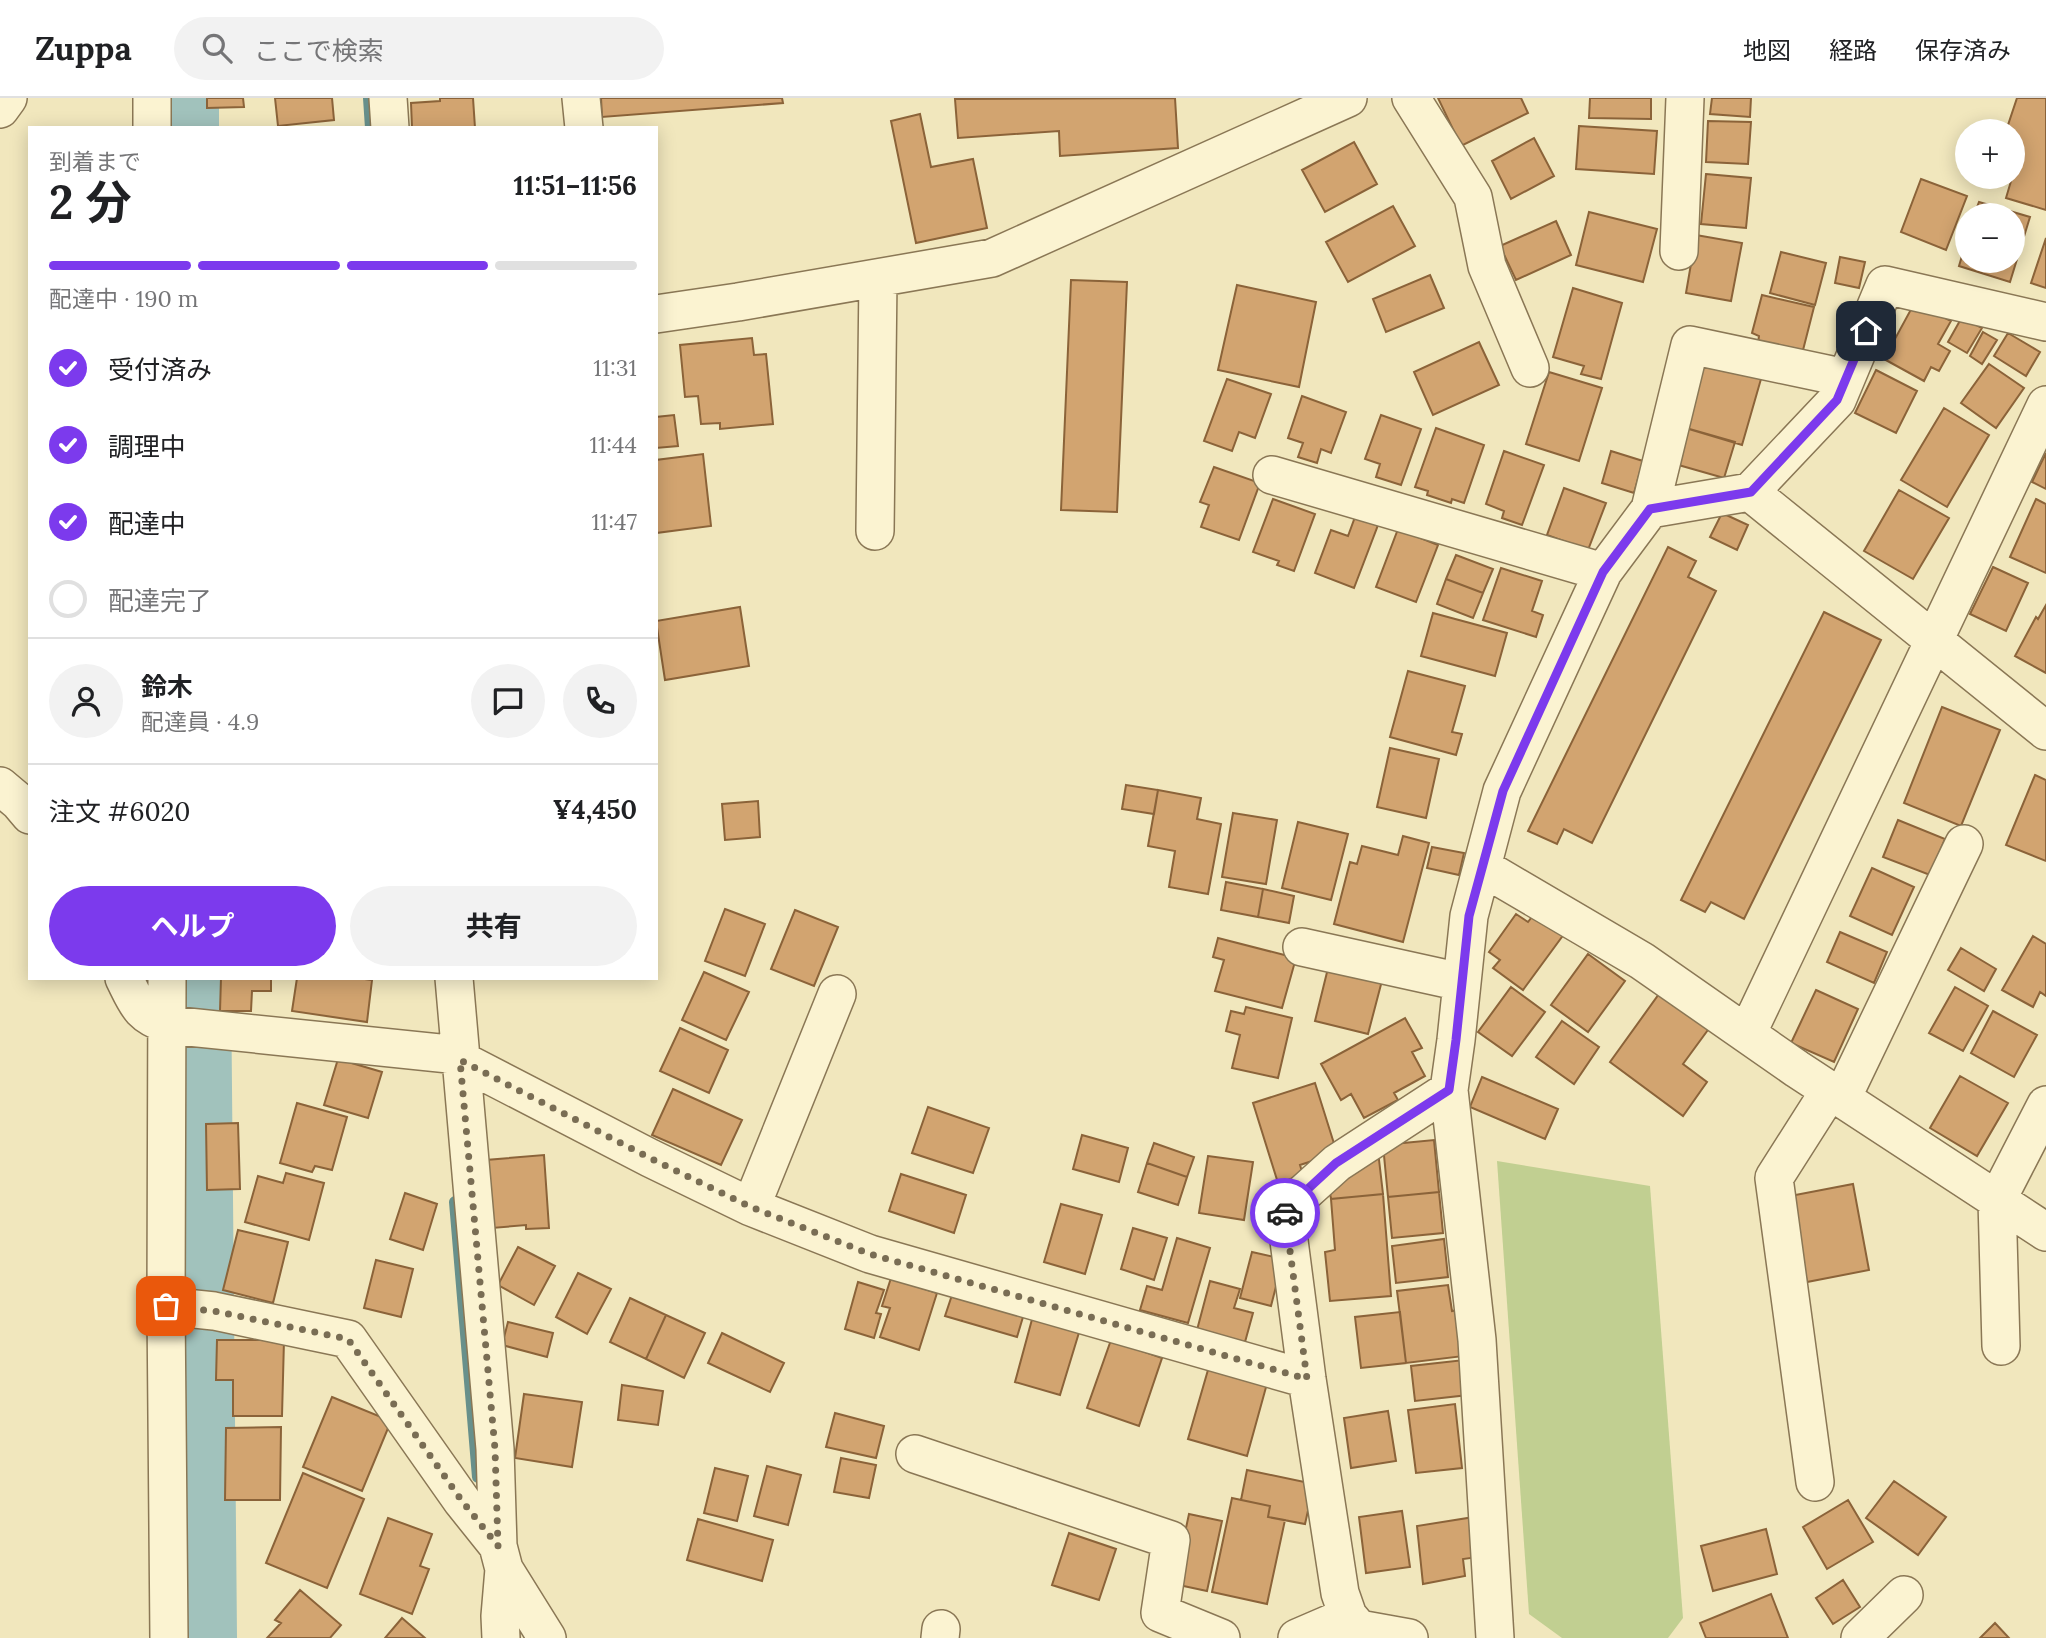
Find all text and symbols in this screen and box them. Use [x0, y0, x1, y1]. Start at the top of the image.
search box [174, 17, 664, 80]
text: Zuppa [35, 27, 132, 69]
icon: search [198, 29, 236, 67]
text: ここで検索 [254, 34, 384, 67]
text: 地図 [1743, 35, 1791, 66]
text: 経路 [1829, 35, 1877, 66]
text: 保存済み [1915, 35, 2011, 66]
map controls [1955, 119, 2025, 273]
button: + [1955, 119, 2025, 189]
text: 到着まで [49, 147, 141, 176]
text: 11:51–11:56 [514, 169, 637, 202]
text: 2 分 [49, 173, 132, 232]
button: − [1955, 203, 2025, 273]
text: 配達中 · 190 m [49, 284, 198, 313]
pin [1836, 301, 1896, 361]
icon: home [1847, 312, 1885, 350]
icon: check [49, 349, 87, 387]
text: 受付済み [108, 353, 212, 386]
text: 11:31 [593, 353, 637, 382]
icon: check [49, 426, 87, 464]
text: 調理中 [108, 430, 186, 463]
text: 11:44 [590, 430, 637, 459]
icon: check [49, 503, 87, 541]
text: 配達中 [108, 507, 186, 540]
text: 11:47 [591, 507, 637, 536]
text: 配達完了 [108, 584, 212, 617]
button: person [49, 664, 123, 738]
button: chat [471, 664, 545, 738]
button: phone [563, 664, 637, 738]
text: 鈴木 [141, 670, 193, 703]
text: 配達員 · 4.9 [141, 707, 259, 736]
text: ¥4,450 [553, 793, 637, 826]
text: 注文 #6020 [49, 795, 191, 828]
button: ヘルプ [49, 886, 336, 966]
button: 共有 [350, 886, 637, 966]
courier [1250, 1178, 1320, 1248]
icon: car [1266, 1194, 1304, 1232]
pin [136, 1276, 196, 1336]
icon: bag [147, 1287, 185, 1325]

